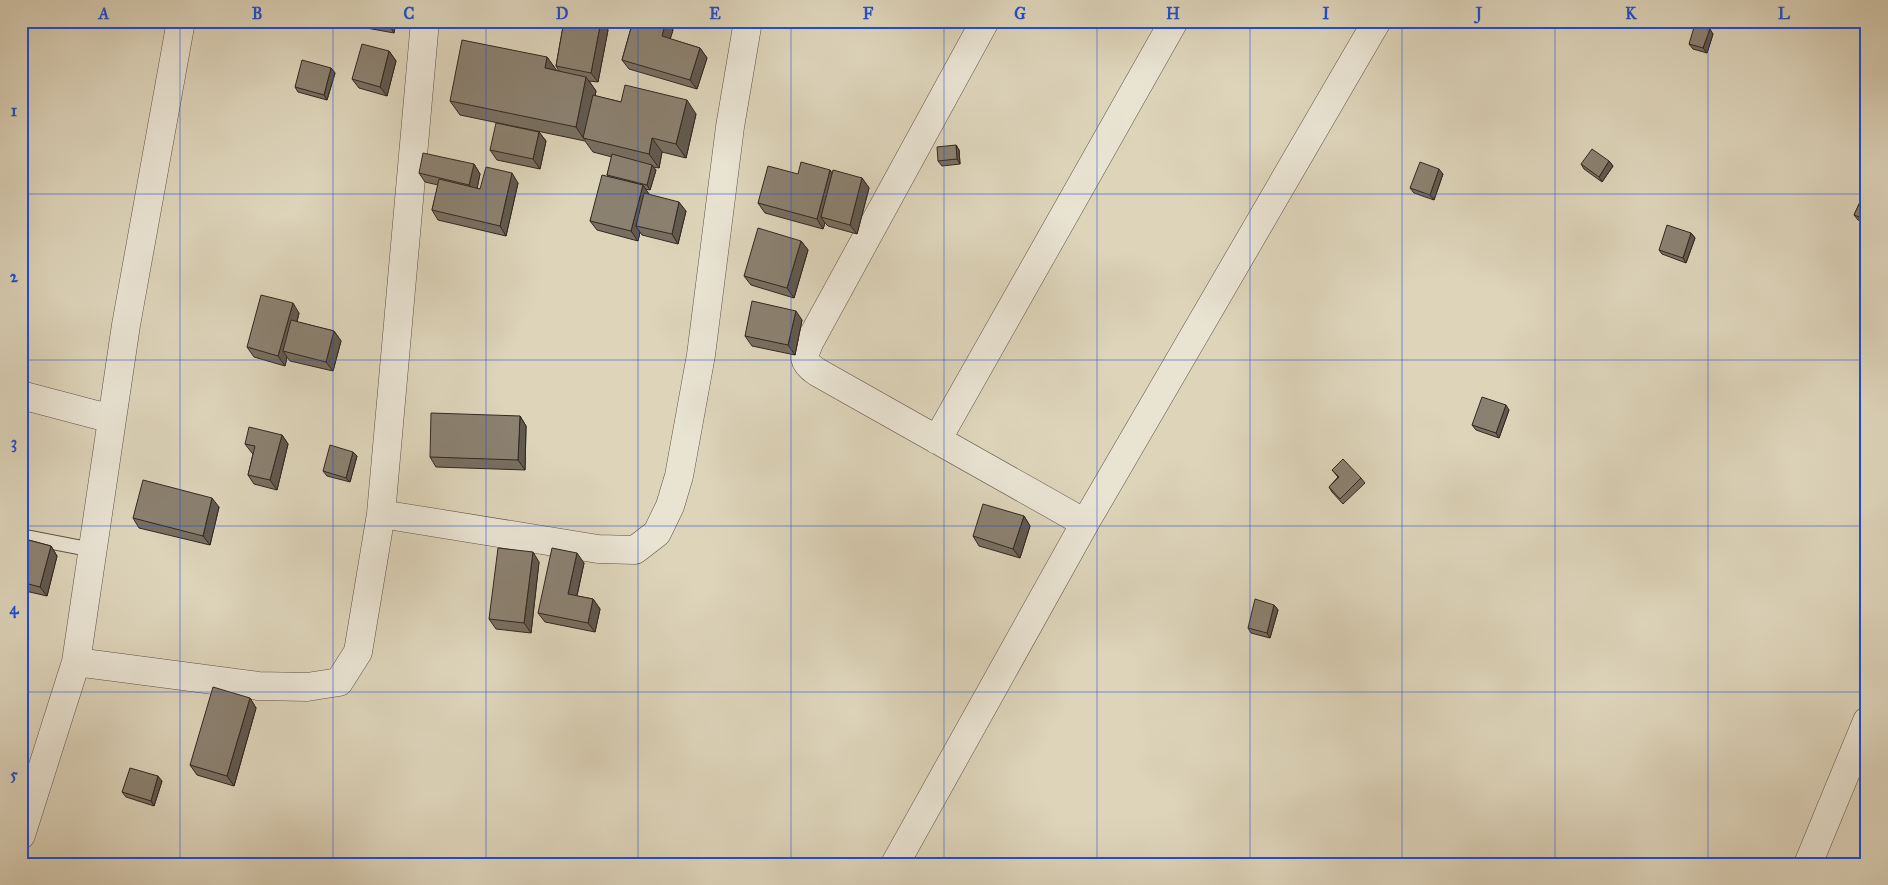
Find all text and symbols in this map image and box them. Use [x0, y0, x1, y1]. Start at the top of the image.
text: A [98, 4, 110, 23]
text: B [252, 4, 262, 23]
text: C [404, 4, 415, 23]
text: D [556, 4, 569, 23]
text: E [709, 4, 721, 23]
text: F [863, 4, 874, 23]
text: G [1014, 4, 1026, 23]
text: H [1166, 4, 1180, 23]
text: I [1323, 4, 1330, 23]
text: J [1474, 4, 1483, 24]
text: K [1625, 4, 1637, 23]
text: L [1778, 4, 1790, 23]
text: 1 [11, 101, 18, 120]
text: 2 [10, 267, 19, 286]
text: 3 [11, 433, 17, 453]
text: 4 [10, 599, 20, 619]
text: 5 [10, 765, 18, 784]

